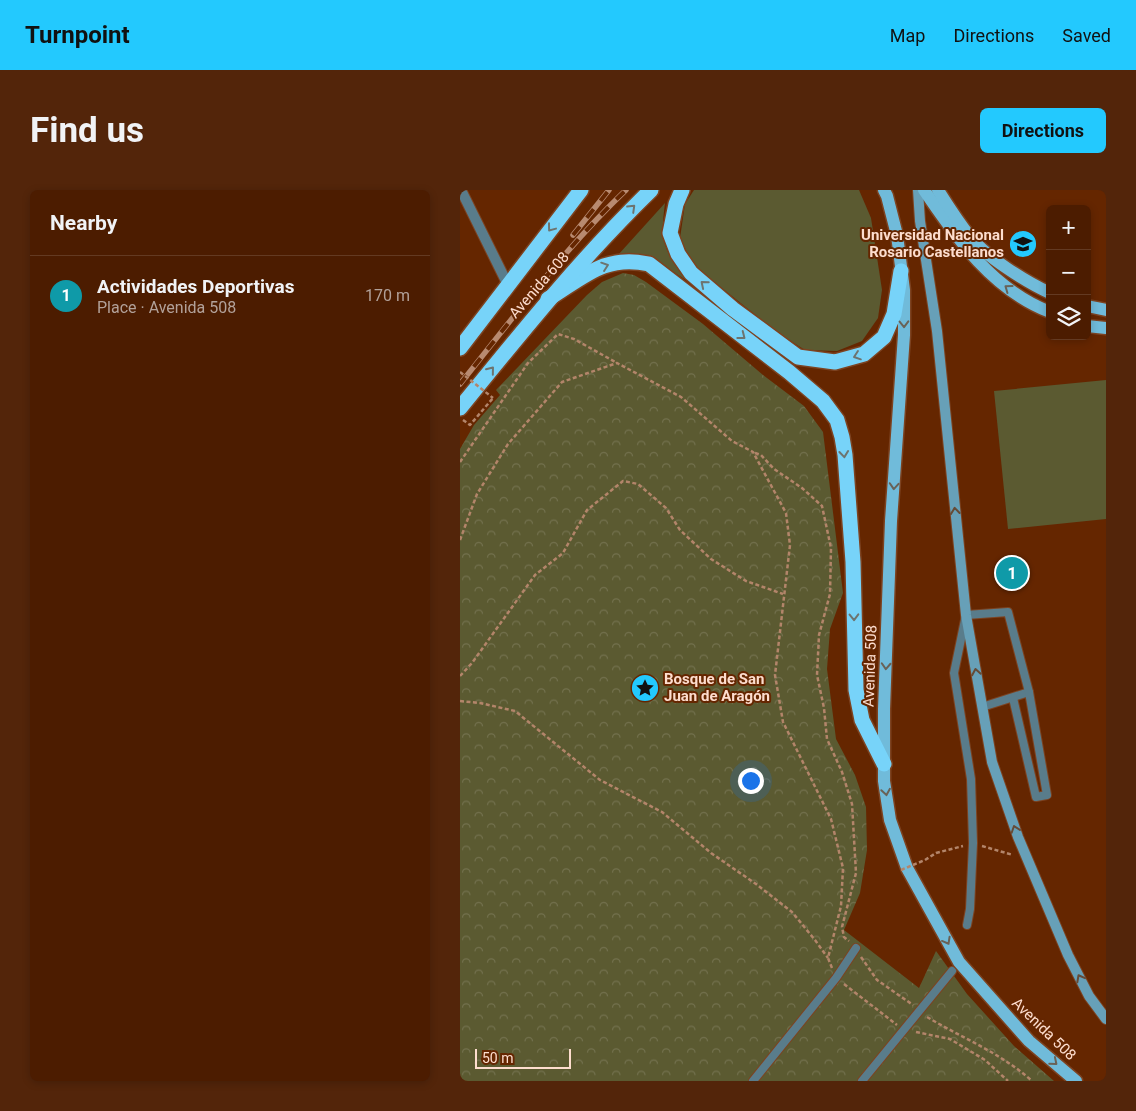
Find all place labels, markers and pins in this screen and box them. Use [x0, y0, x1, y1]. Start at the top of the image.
place label: Universidad Nacional Rosario Castellanos [861, 226, 1004, 261]
school or university icon: Universidad Nacional Rosario Castellanos [1008, 229, 1038, 259]
pin: 1 [996, 554, 1028, 592]
place label: Bosque de San Juan de Aragón [664, 670, 770, 705]
place icon: Bosque de San Juan de Aragón [630, 673, 660, 703]

